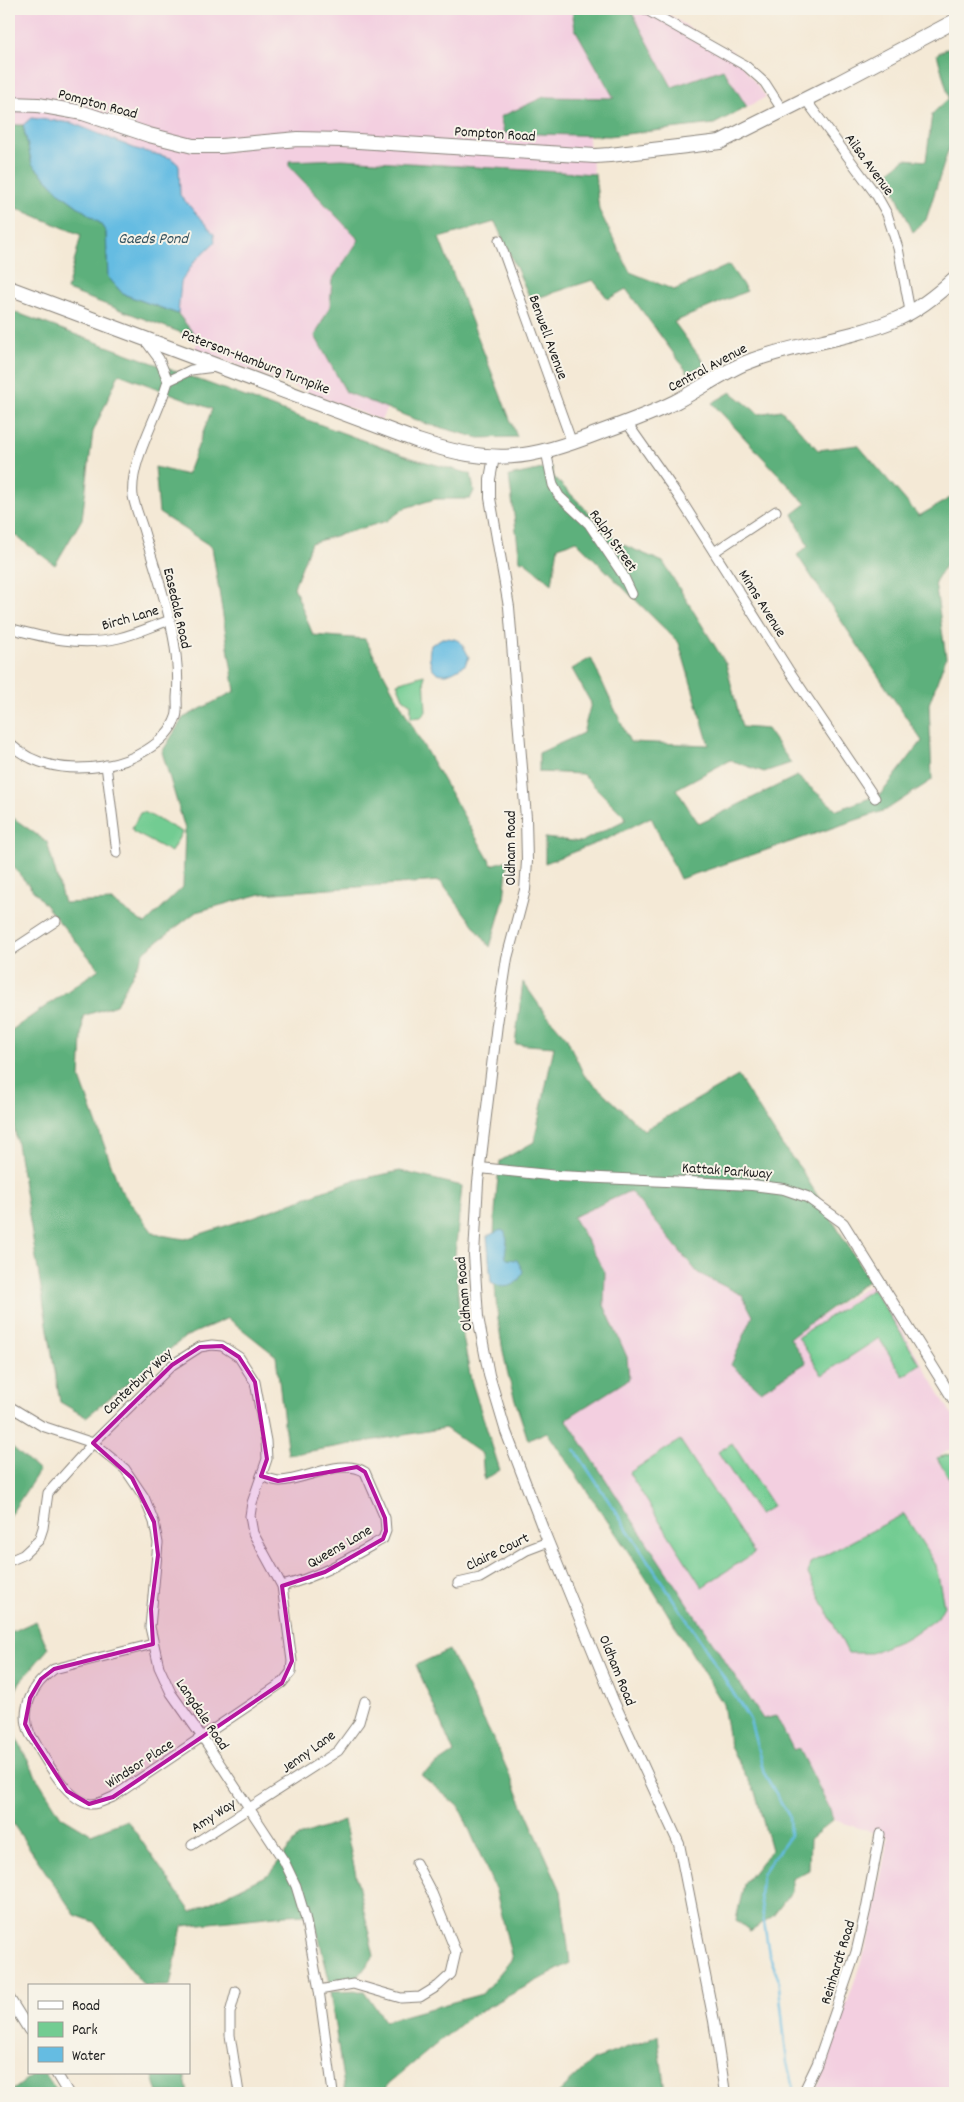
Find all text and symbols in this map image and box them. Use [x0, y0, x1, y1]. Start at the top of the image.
street label: Pompton Road [55, 84, 140, 126]
street label: Pompton Road [454, 121, 536, 149]
street label: Ailsa Avenue [838, 129, 899, 201]
water label: Gaeds Pond [118, 228, 190, 251]
street label: Benwell Avenue [522, 292, 573, 383]
street label: Paterson-Hamburg Turnpike [178, 324, 333, 402]
street label: Central Avenue [664, 338, 752, 399]
street label: Ralph Street [583, 506, 642, 577]
street label: Easedale Road [156, 566, 196, 651]
street label: Minns Avenue [732, 566, 791, 643]
street label: Birch Lane [99, 600, 162, 638]
street label: Oldham Road [501, 811, 523, 885]
street label: Kattak Parkway [681, 1158, 773, 1186]
street label: Oldham Road [451, 1256, 479, 1332]
street label: Canterbury Way [98, 1344, 179, 1421]
street label: Queens Lane [303, 1520, 377, 1575]
street label: Claire Court [462, 1528, 534, 1578]
street label: Oldham Road [592, 1632, 640, 1710]
street label: Langdale Road [169, 1675, 234, 1755]
street label: Jenny Lane [278, 1725, 341, 1780]
street label: Windsor Place [102, 1734, 179, 1795]
street label: Amy Way [187, 1793, 242, 1839]
street label: Reinhardt Road [816, 1918, 862, 2007]
legend [28, 1984, 190, 2074]
text: Road [72, 1996, 100, 2018]
text: Park [72, 2020, 98, 2042]
text: Water [72, 2046, 106, 2068]

